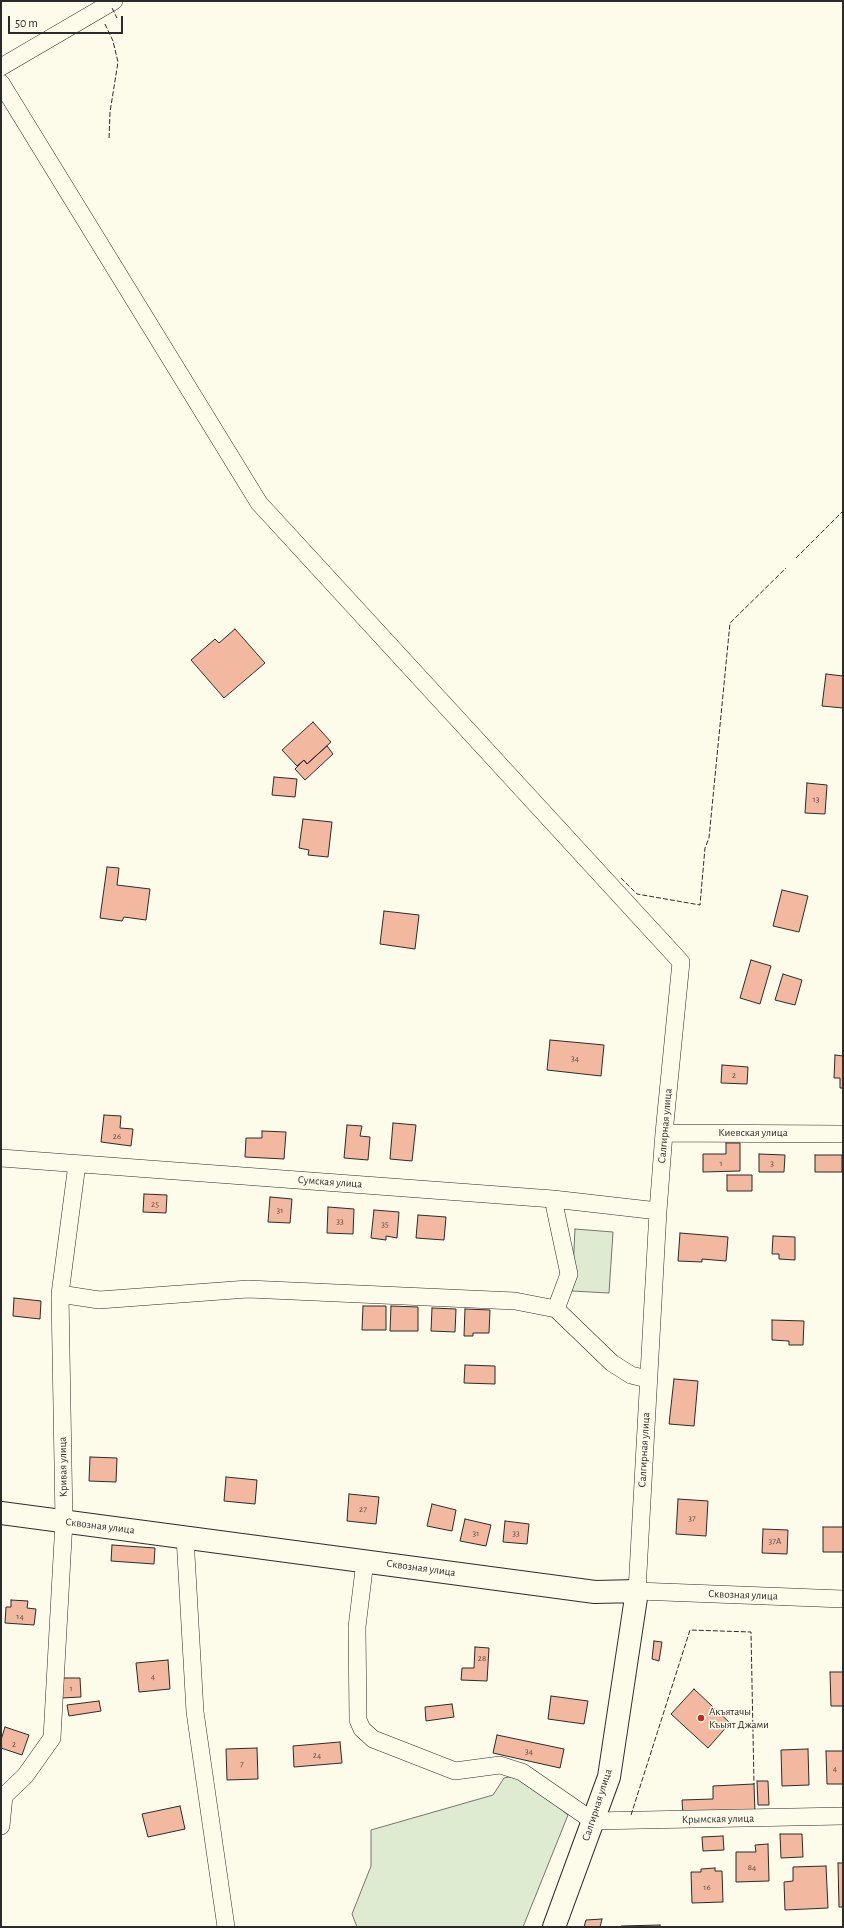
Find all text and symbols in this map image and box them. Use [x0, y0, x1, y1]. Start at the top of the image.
scale bar [10, 8, 125, 34]
text: 50 m [15, 17, 38, 29]
house number: 13 [813, 794, 819, 804]
house number: 34 [571, 1053, 579, 1063]
house number: 2 [732, 1070, 736, 1080]
street label: Салгирная улица [655, 1088, 675, 1164]
street label: Киевская улица [718, 1126, 788, 1140]
house number: 26 [113, 1131, 121, 1141]
house number: 1 [719, 1158, 723, 1168]
house number: 3 [770, 1158, 774, 1168]
street label: Сумская улица [297, 1173, 363, 1191]
house number: 25 [151, 1199, 159, 1209]
house number: 31 [277, 1205, 283, 1215]
house number: 33 [336, 1216, 344, 1226]
house number: 35 [381, 1219, 389, 1229]
street label: Салгирная улица [635, 1412, 653, 1488]
street label: Кривая улица [56, 1437, 70, 1497]
house number: 27 [359, 1504, 367, 1514]
house number: 37 [688, 1513, 696, 1523]
street label: Сквозная улица [65, 1515, 135, 1537]
house number: 31 [473, 1528, 479, 1538]
house number: 33 [512, 1528, 520, 1538]
house number: 37А [769, 1536, 781, 1546]
street label: Сквозная улица [386, 1557, 456, 1579]
street label: Сквозная улица [708, 1587, 778, 1603]
house number: 14 [16, 1611, 24, 1621]
house number: 28 [478, 1653, 486, 1663]
house number: 4 [151, 1671, 155, 1681]
house number: 1 [69, 1683, 73, 1693]
place label: Акъятачы Къыят Джами [709, 1705, 769, 1731]
marker: Акъятачы Къыят Джами [696, 1713, 706, 1723]
house number: 2 [12, 1739, 16, 1749]
house number: 34 [525, 1746, 533, 1756]
house number: 24 [313, 1750, 321, 1760]
house number: 7 [240, 1759, 244, 1769]
house number: 4 [833, 1763, 837, 1773]
street label: Салгирная улица [579, 1767, 615, 1843]
street label: Крымская улица [682, 1812, 754, 1826]
house number: 84 [748, 1862, 756, 1872]
house number: 16 [703, 1882, 711, 1892]

